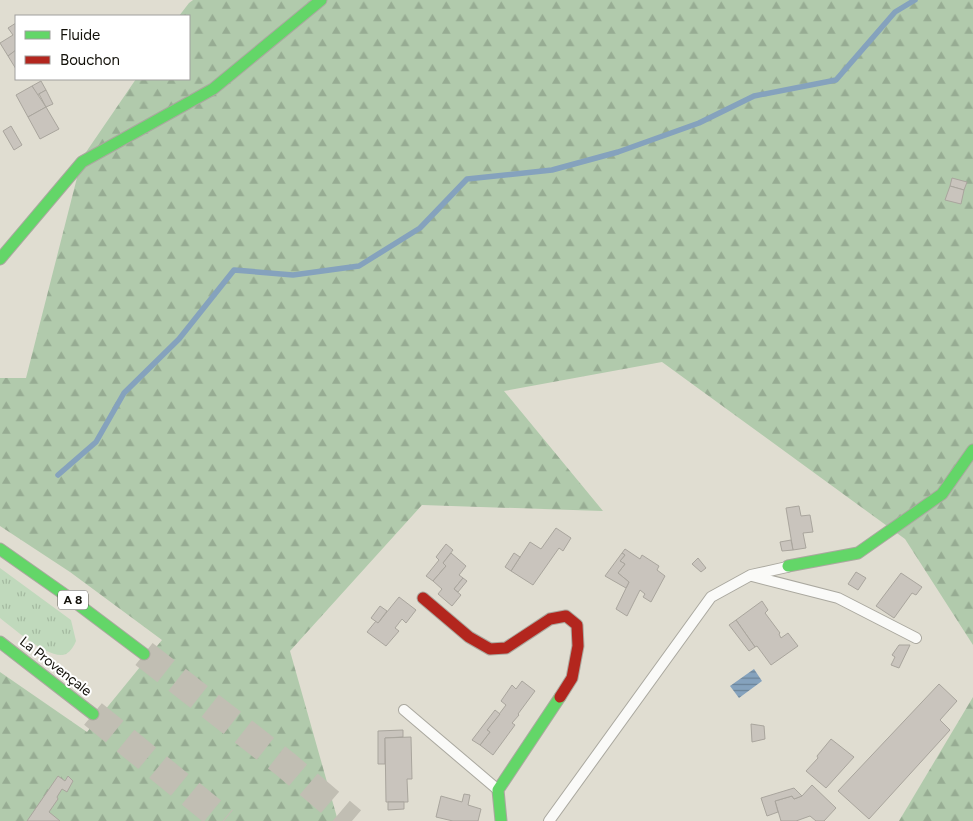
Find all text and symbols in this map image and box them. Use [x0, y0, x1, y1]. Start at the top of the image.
legend [15, 15, 190, 80]
text: Fluide [60, 26, 100, 44]
text: Bouchon [60, 51, 120, 69]
road number: A 8 [58, 590, 88, 610]
street label: La Provençale [16, 633, 95, 700]

